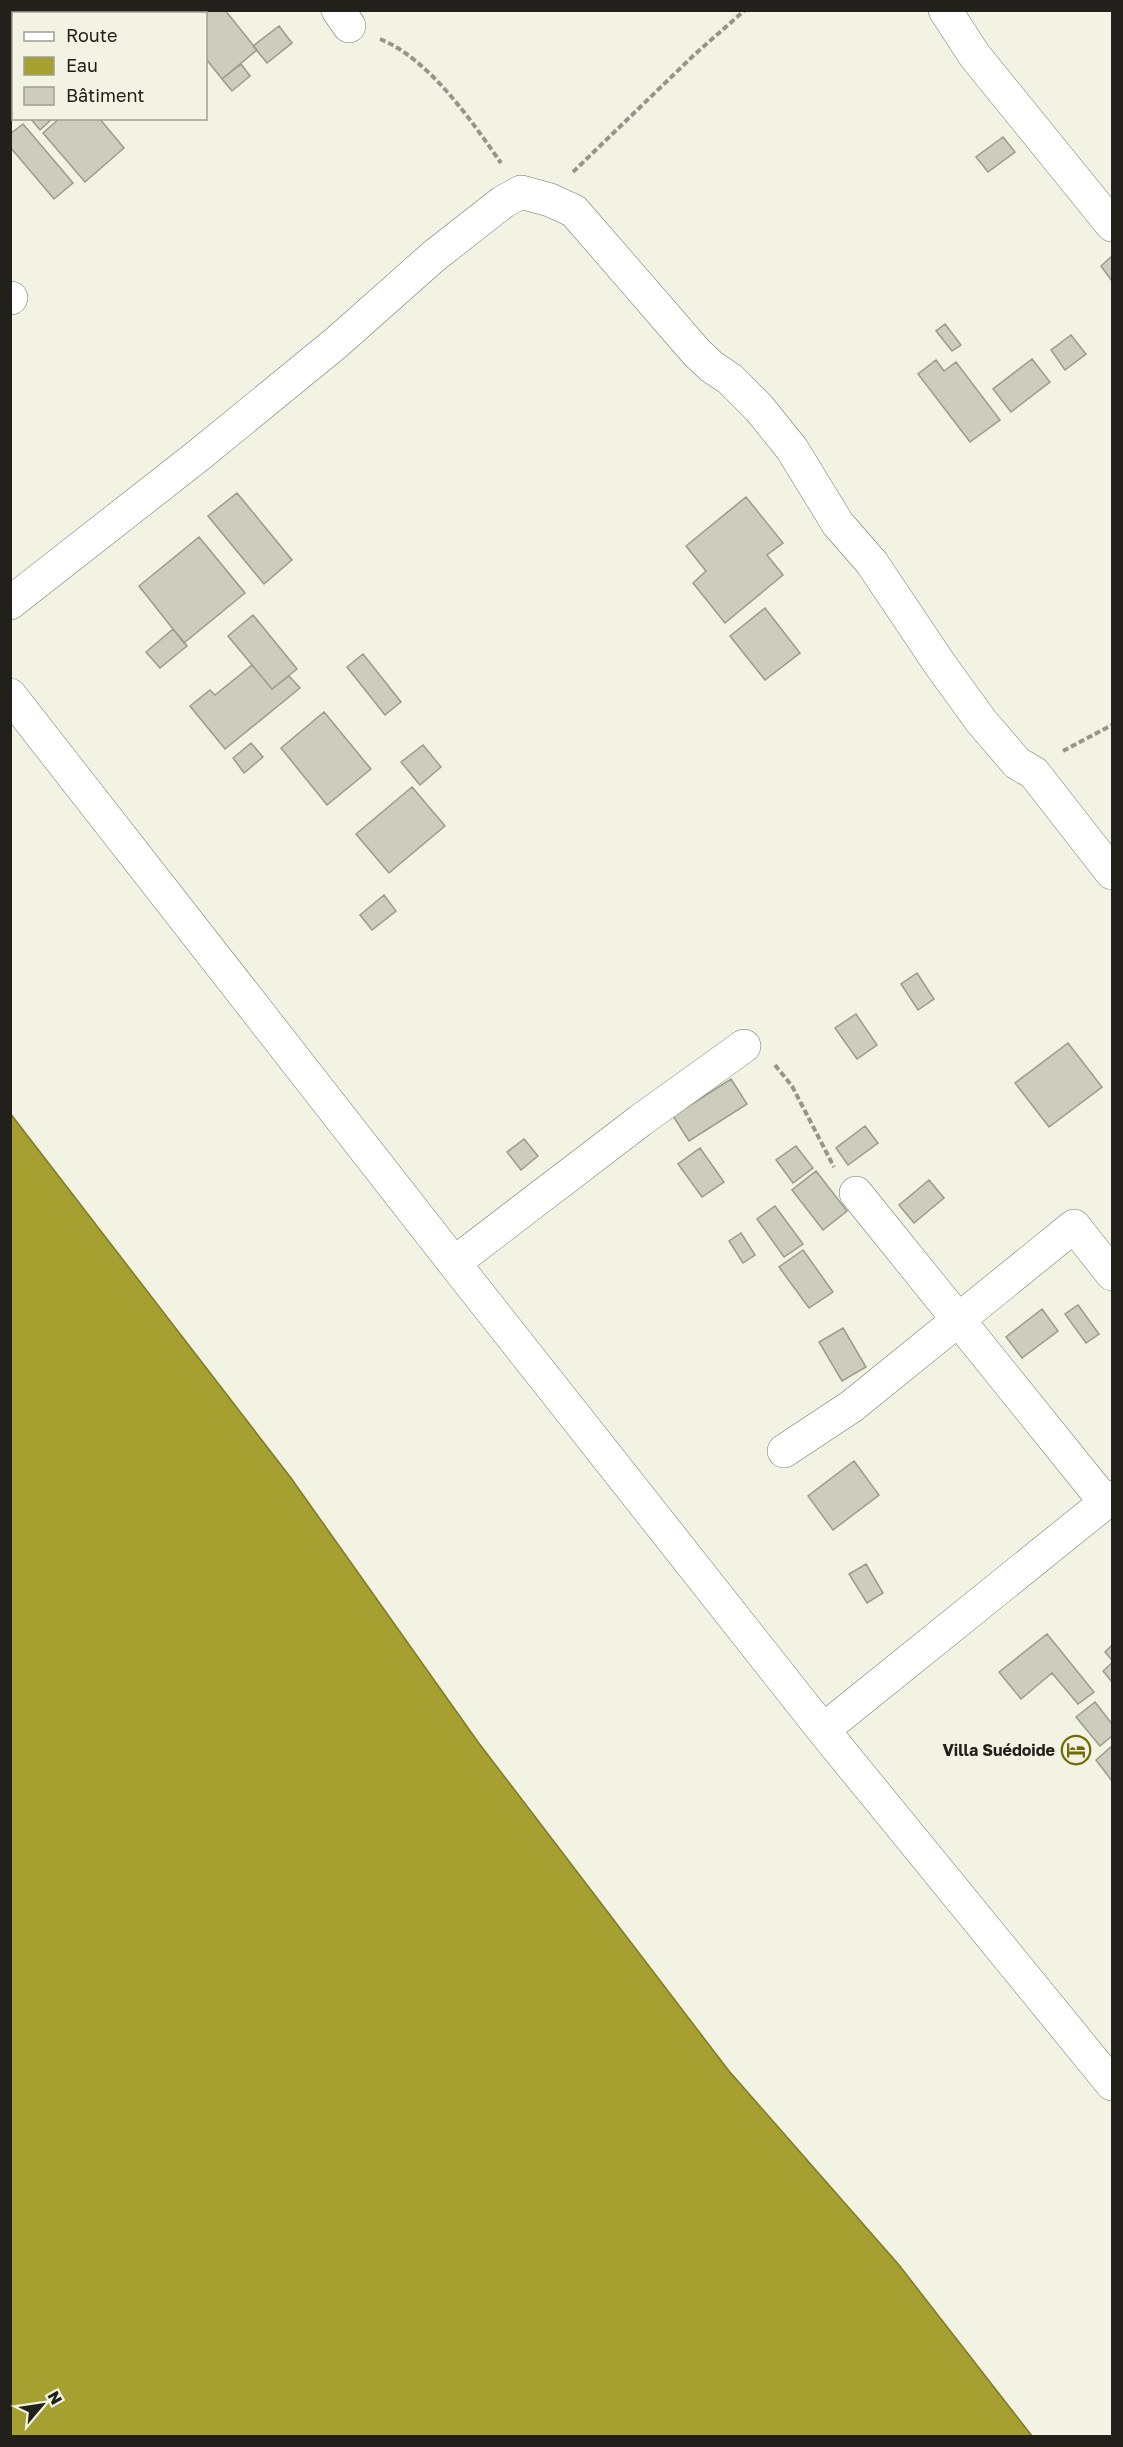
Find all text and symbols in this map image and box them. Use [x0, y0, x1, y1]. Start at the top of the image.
legend [12, 12, 207, 120]
text: Route [66, 24, 117, 46]
text: Eau [66, 54, 98, 76]
text: Bâtiment [66, 84, 145, 106]
hotel icon: Villa Suédoide [1060, 1734, 1092, 1766]
place label: Villa Suédoide [942, 1740, 1055, 1760]
north arrow [12, 2375, 72, 2435]
text: N [43, 2388, 67, 2408]

